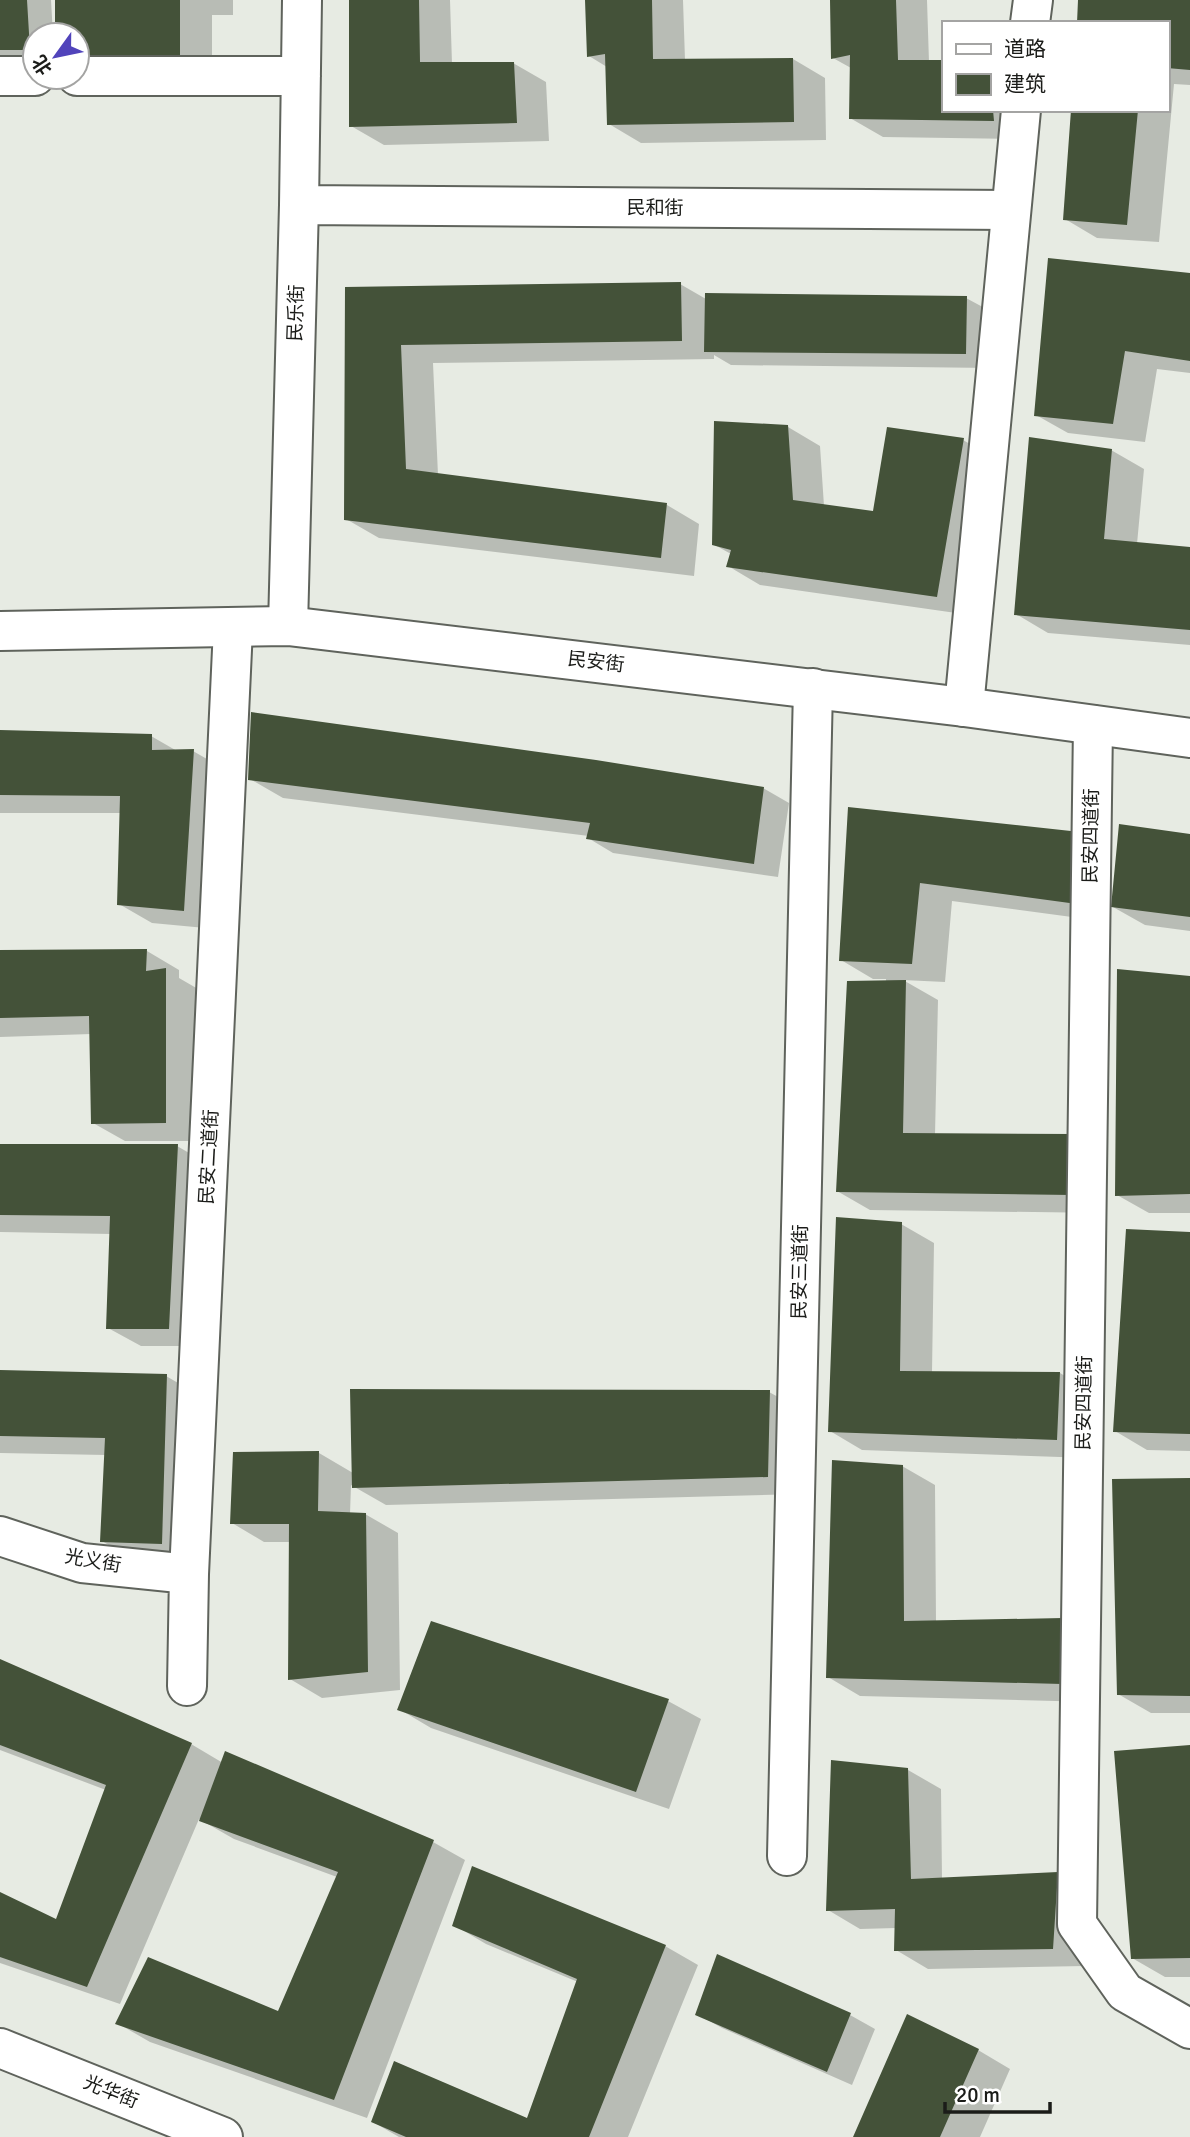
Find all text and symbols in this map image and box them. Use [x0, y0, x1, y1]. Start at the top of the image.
north arrow [21, 21, 91, 91]
legend [942, 21, 1169, 112]
text: 道路 [1004, 36, 1046, 62]
text: 北 [27, 50, 58, 79]
text: 建筑 [1004, 71, 1046, 97]
street label: 民和街 [626, 196, 684, 220]
street label: 民乐街 [283, 284, 309, 342]
street label: 民安街 [566, 647, 626, 677]
street label: 民安四道街 [1078, 788, 1104, 884]
street label: 民安二道街 [195, 1109, 223, 1205]
street label: 民安三道街 [787, 1224, 813, 1320]
street label: 民安四道街 [1071, 1355, 1097, 1451]
street label: 光义街 [63, 1544, 123, 1578]
street label: 光华街 [80, 2070, 142, 2114]
scale bar [945, 2070, 1050, 2114]
text: 20 m [956, 2082, 1000, 2108]

